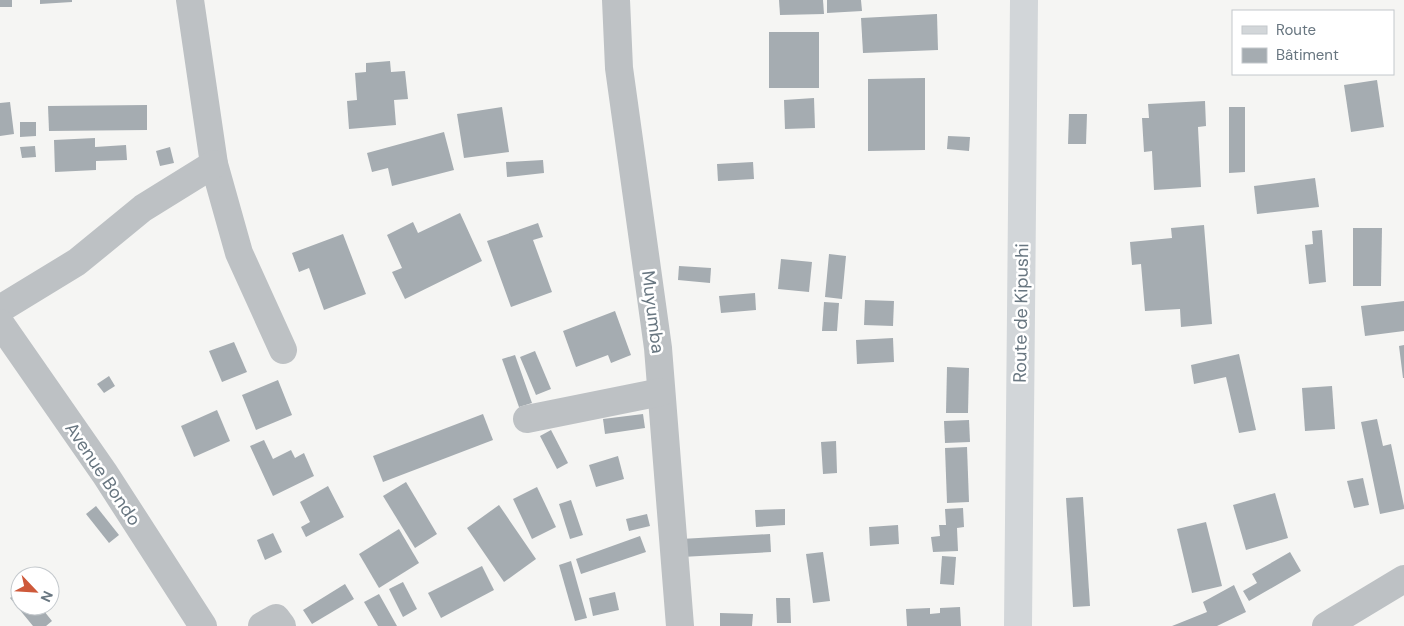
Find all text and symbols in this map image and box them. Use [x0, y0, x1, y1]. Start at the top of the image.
legend [1232, 10, 1394, 75]
text: Route [1276, 20, 1316, 40]
text: Bâtiment [1276, 45, 1339, 65]
street label: Route de Kipushi [1008, 243, 1034, 383]
street label: Muyumba [636, 269, 670, 355]
street label: Avenue Bondo [60, 418, 146, 530]
north arrow [10, 566, 60, 616]
text: N [36, 588, 57, 605]

